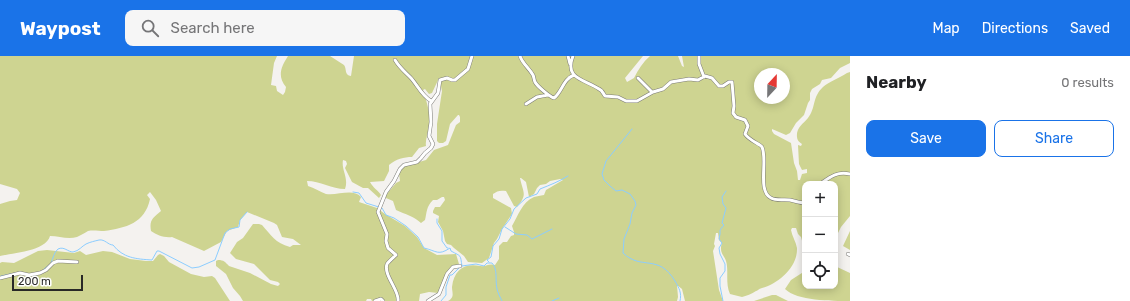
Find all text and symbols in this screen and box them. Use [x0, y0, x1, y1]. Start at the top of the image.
search box [125, 10, 405, 46]
text: Waypost [20, 17, 101, 40]
icon: search [139, 17, 161, 39]
text: Search here [171, 19, 255, 37]
text: Map [933, 20, 960, 37]
text: Directions [982, 20, 1048, 37]
text: Saved [1070, 20, 1110, 37]
north arrow [754, 68, 790, 104]
text: Nearby [866, 72, 927, 92]
text: 0 results [1061, 75, 1114, 90]
button: Save [866, 120, 986, 157]
button: Share [994, 120, 1114, 157]
map controls [802, 181, 838, 289]
button: + [802, 181, 838, 217]
button: − [802, 217, 838, 253]
button: locate [802, 253, 838, 289]
scale bar [12, 273, 83, 292]
text: 200 m [18, 275, 51, 288]

